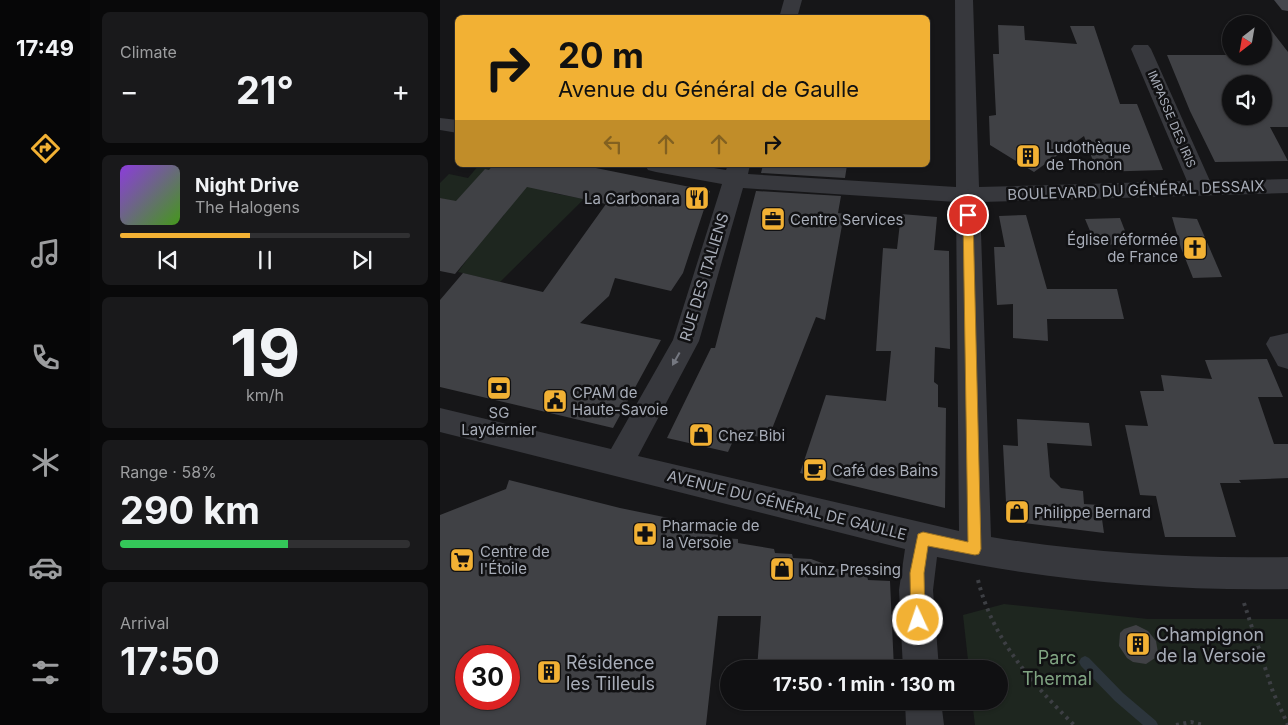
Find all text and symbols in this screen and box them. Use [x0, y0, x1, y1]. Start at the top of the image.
north arrow [1222, 15, 1272, 65]
map controls [1222, 15, 1272, 125]
text: 20 m [558, 34, 644, 76]
text: 17:49 [16, 35, 74, 61]
icon: right [475, 35, 540, 100]
text: Climate [120, 42, 177, 62]
text: 21° [236, 67, 294, 113]
street label: IMPASSE DES IRIS [1145, 68, 1199, 170]
text: − [120, 74, 139, 108]
text: + [391, 74, 410, 108]
button: sound [1222, 75, 1272, 125]
text: Avenue du Général de Gaulle [558, 76, 859, 102]
icon: left [599, 130, 627, 158]
icon: ahead [652, 130, 680, 158]
icon: ahead [705, 130, 733, 158]
icon: right [758, 130, 786, 158]
icon: directions [28, 131, 63, 166]
place label: Ludothèque de Thonon [1046, 138, 1131, 174]
building icon: Ludothèque de Thonon [1015, 143, 1041, 169]
text: Night Drive [195, 174, 299, 197]
street label: BOULEVARD DU GÉNÉRAL DESSAIX [1007, 176, 1265, 204]
restaurant icon: La Carbonara [684, 185, 710, 211]
place label: La Carbonara [584, 189, 680, 208]
pin [947, 194, 989, 236]
text: The Halogens [195, 197, 300, 217]
icon: arrive [954, 201, 982, 229]
office icon: Centre Services [760, 206, 786, 232]
place label: Centre Services [790, 210, 903, 229]
street label: RUE DES ITALIENS [675, 211, 733, 343]
place label: Église réformée de France [1067, 230, 1178, 266]
church icon: Église réformée de France [1182, 235, 1208, 261]
icon: music [28, 236, 63, 271]
icon: previous [154, 246, 182, 274]
icon: pause [251, 246, 279, 274]
icon: next [348, 246, 376, 274]
text: 19 [230, 313, 300, 392]
icon: phone [28, 340, 63, 375]
one-way arrow [672, 351, 680, 366]
bank icon: SG Laydernier [486, 375, 512, 401]
place label: CPAM de Haute-Savoie [572, 383, 668, 419]
text: km/h [246, 385, 284, 405]
public building icon: CPAM de Haute-Savoie [542, 388, 568, 414]
place label: SG Laydernier [461, 403, 537, 439]
shop icon: Chez Bibi [688, 422, 714, 448]
place label: Chez Bibi [718, 426, 785, 445]
icon: climate [28, 445, 63, 480]
cafe icon: Café des Bains [802, 457, 828, 483]
place label: Café des Bains [832, 461, 938, 480]
text: Range · 58% [120, 462, 217, 482]
street label: AVENUE DU GÉNÉRAL DE GAULLE [665, 466, 909, 544]
text: 290 km [120, 487, 260, 533]
shop icon: Philippe Bernard [1004, 499, 1030, 525]
place label: Philippe Bernard [1034, 503, 1151, 522]
place label: Pharmacie de la Versoie [662, 516, 759, 552]
pharmacy icon: Pharmacie de la Versoie [632, 521, 658, 547]
place label: Centre de l'Étoile [480, 542, 550, 578]
supermarket icon: Centre de l'Étoile [449, 547, 475, 573]
icon: car [28, 550, 63, 585]
shop icon: Kunz Pressing [769, 556, 795, 582]
place label: Kunz Pressing [800, 560, 901, 579]
position arrow [891, 593, 943, 645]
text: Arrival [120, 613, 169, 633]
place label: Champignon de la Versoie [1156, 624, 1266, 666]
building icon: Champignon de la Versoie [1125, 631, 1151, 657]
text: 17:50 [120, 638, 220, 684]
speed limit sign: 30 [455, 645, 520, 710]
park label: Parc Thermal [1022, 647, 1092, 689]
place label: Résidence les Tilleuls [566, 652, 655, 694]
icon: filters [28, 655, 63, 690]
building icon: Résidence les Tilleuls [536, 659, 562, 685]
text: 17:50 · 1 min · 130 m [773, 673, 955, 696]

